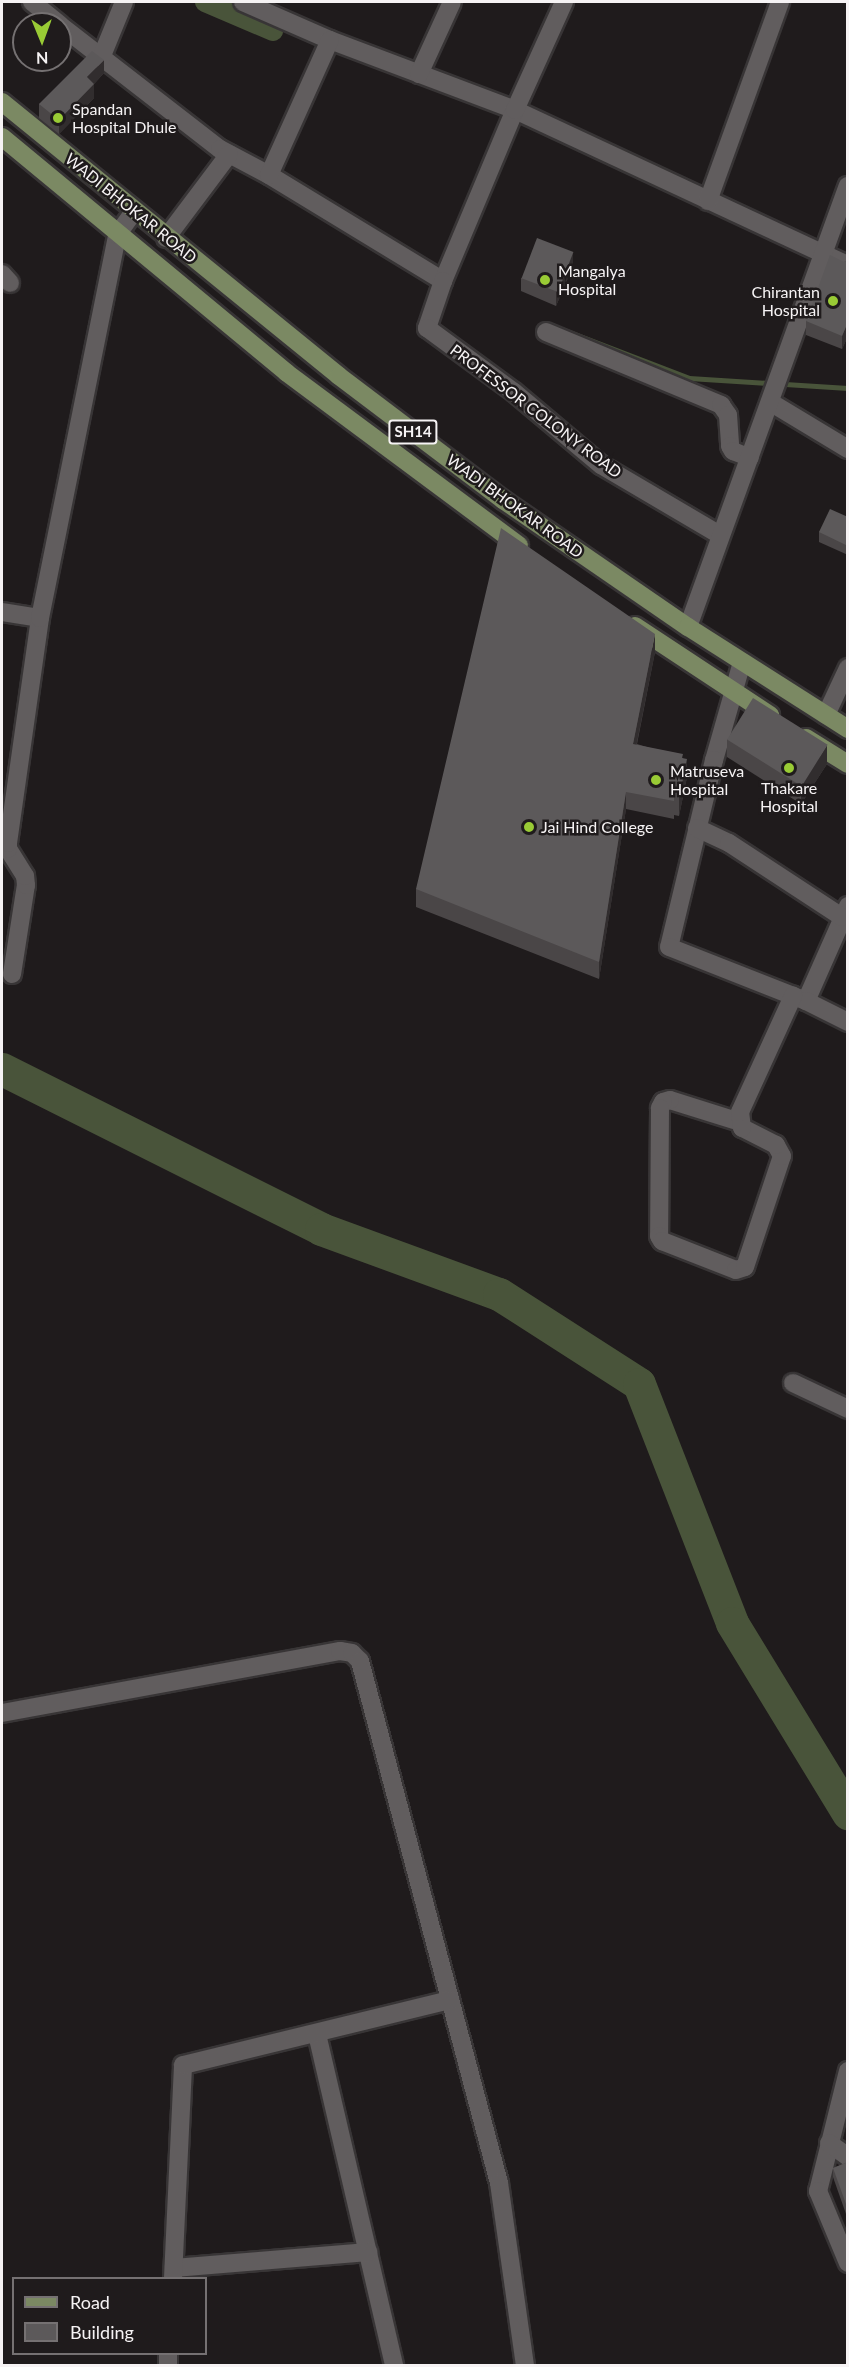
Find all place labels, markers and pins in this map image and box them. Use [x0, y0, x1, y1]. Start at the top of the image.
place label: Spandan Hospital Dhule [72, 99, 176, 137]
marker: Spandan Hospital Dhule [49, 109, 67, 127]
place label: Mangalya Hospital [558, 261, 626, 299]
marker: Mangalya Hospital [536, 271, 554, 289]
place label: Chirantan Hospital [751, 282, 820, 320]
marker: Chirantan Hospital [824, 292, 842, 310]
marker: Thakare Hospital [780, 759, 798, 777]
place label: Matruseva Hospital [670, 761, 744, 799]
marker: Matruseva Hospital [647, 771, 665, 789]
place label: Thakare Hospital [760, 778, 818, 816]
place label: Jai Hind College [541, 817, 653, 837]
marker: Jai Hind College [522, 820, 536, 834]

